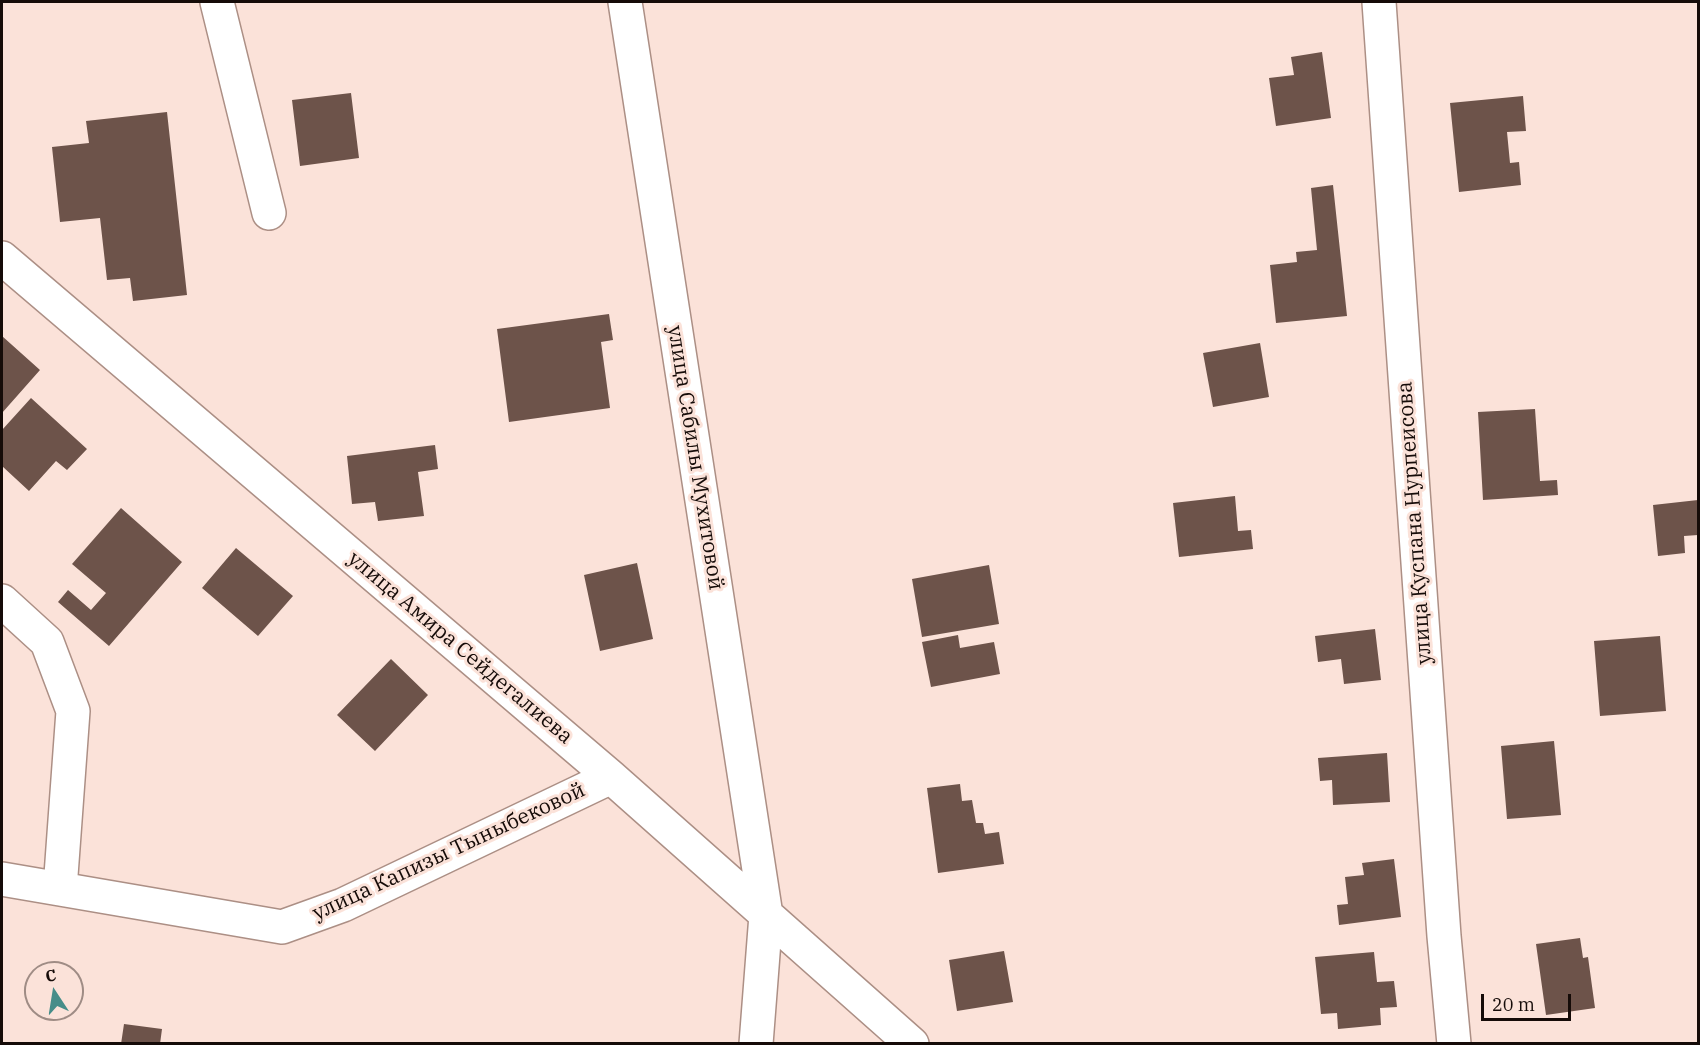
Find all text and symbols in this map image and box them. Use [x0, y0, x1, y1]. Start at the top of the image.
street label: улица Сабилы Мухитовой [662, 324, 728, 592]
street label: улица Куспана Нурпеисова [1393, 381, 1437, 665]
street label: улица Амира Сейдегалиева [342, 546, 578, 750]
street label: улица Капизы Тыныбековой [309, 778, 589, 926]
north arrow [24, 961, 84, 1021]
text: С [43, 964, 58, 986]
scale bar [1484, 982, 1574, 1020]
text: 20 m [1492, 993, 1535, 1016]

